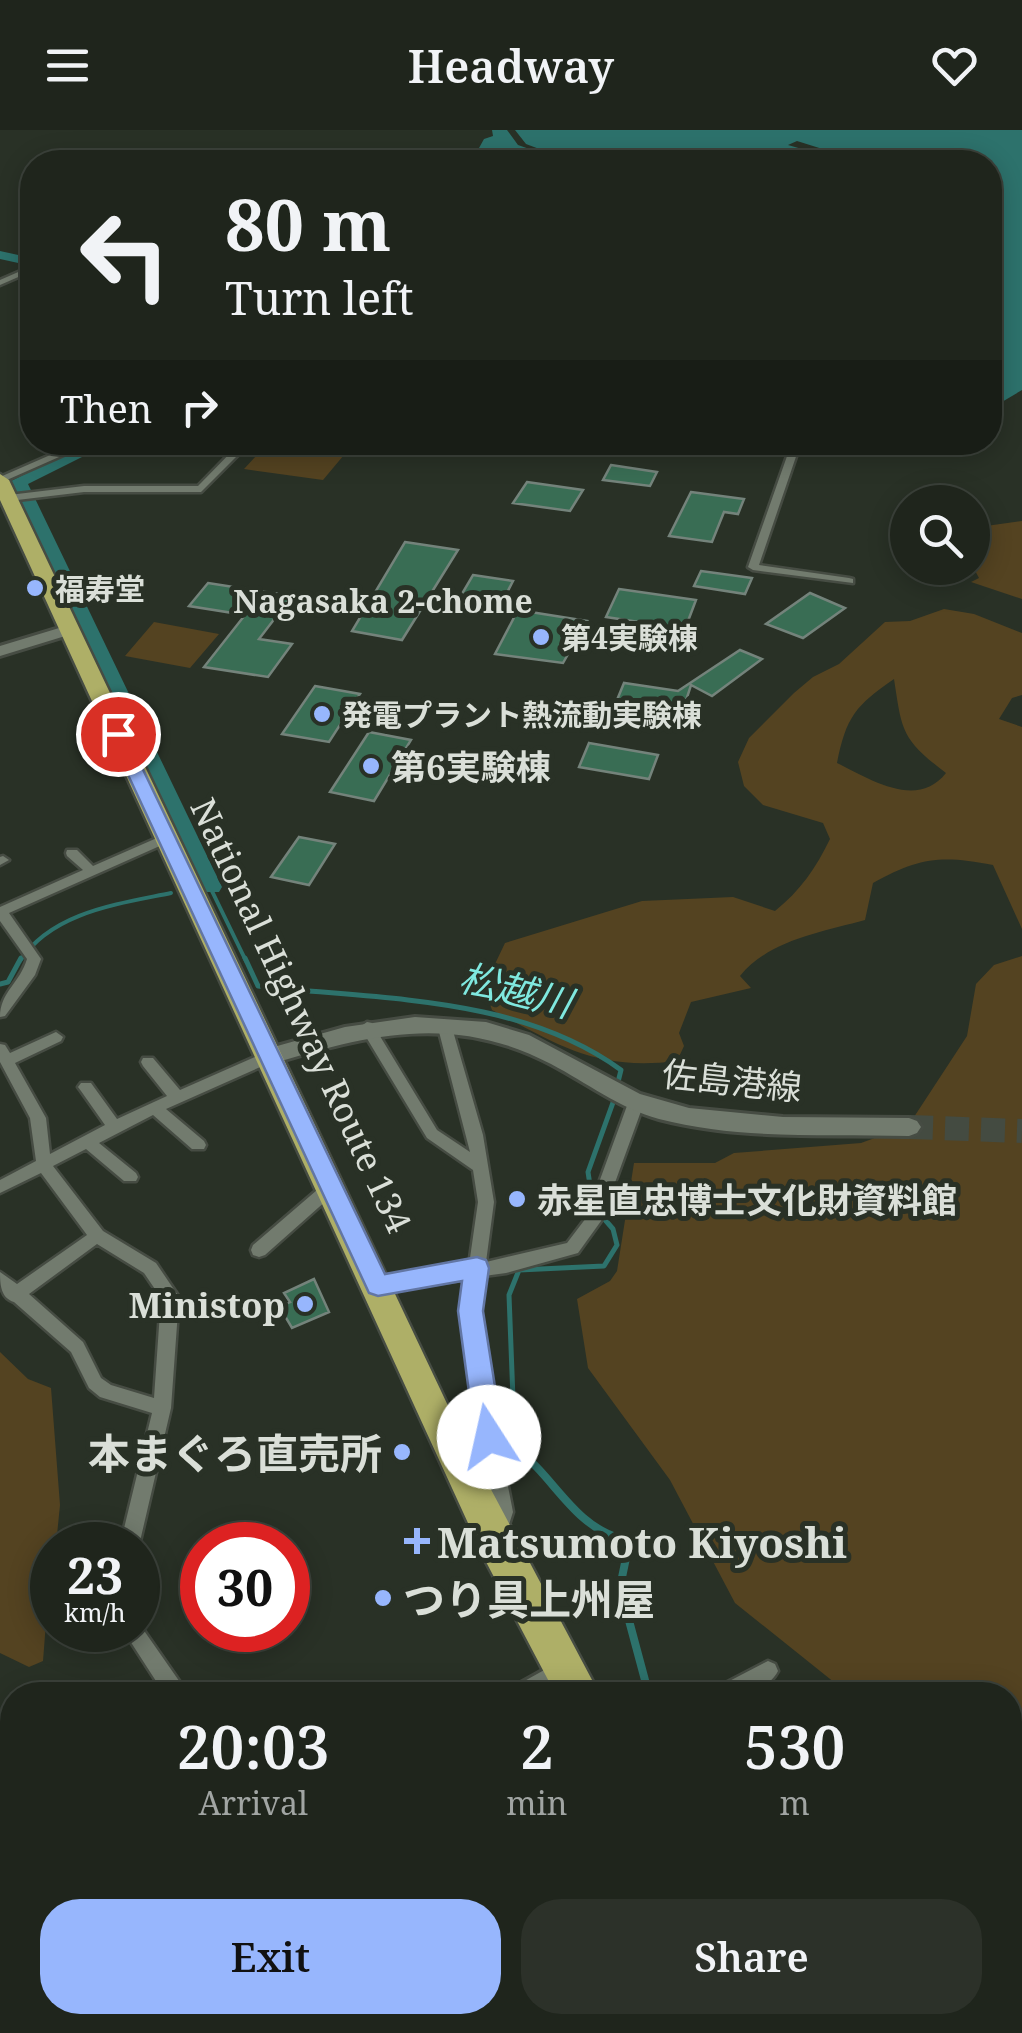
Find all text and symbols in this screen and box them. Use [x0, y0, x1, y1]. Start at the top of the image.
text: Headway [408, 35, 614, 96]
icon: menu [40, 38, 95, 93]
icon: heart [927, 38, 982, 93]
text: 80 m [225, 176, 391, 272]
icon: left [60, 190, 190, 320]
text: Turn left [225, 267, 414, 328]
icon: right [172, 380, 227, 435]
text: Then [60, 382, 152, 434]
map controls [890, 485, 990, 585]
button: search [890, 485, 990, 585]
place label: 福寿堂 [55, 568, 145, 609]
marker: 福寿堂 [24, 577, 46, 599]
district label: Nagasaka 2-chome [233, 579, 533, 622]
place label: 第4実験棟 [561, 617, 698, 658]
marker: 第4実験棟 [530, 626, 552, 648]
pin [76, 692, 161, 777]
place label: 発電プラント熱流動実験棟 [342, 694, 702, 735]
marker: 発電プラント熱流動実験棟 [311, 703, 333, 725]
icon: arrive [91, 707, 146, 762]
place label: 第6実験棟 [391, 743, 551, 790]
marker: 第6実験棟 [360, 755, 382, 777]
street label: National Highway Route 134 [180, 790, 424, 1240]
water label: 松越川 [454, 950, 581, 1029]
street label: 佐島港線 [660, 1049, 804, 1111]
place label: 赤星直忠博士文化財資料館 [537, 1176, 957, 1223]
marker: 赤星直忠博士文化財資料館 [506, 1188, 528, 1210]
place label: Ministop [129, 1281, 285, 1328]
marker: Ministop [294, 1293, 316, 1315]
position arrow [437, 1385, 541, 1489]
place label: 本まぐろ直売所 [88, 1424, 382, 1481]
marker: 本まぐろ直売所 [391, 1441, 413, 1463]
place label: Matsumoto Kiyoshi [437, 1513, 847, 1570]
speed limit sign: 30 [180, 1522, 310, 1652]
marker: Matsumoto Kiyoshi [406, 1530, 428, 1552]
text: 23 [67, 1541, 123, 1609]
place label: つり具上州屋 [403, 1570, 655, 1627]
marker: つり具上州屋 [372, 1587, 394, 1609]
text: km/h [64, 1595, 126, 1629]
text: 20:03 [177, 1705, 330, 1787]
text: 2 [520, 1705, 554, 1787]
text: 530 [744, 1705, 845, 1787]
text: Arrival [198, 1781, 308, 1824]
text: min [506, 1781, 567, 1824]
text: m [780, 1781, 810, 1824]
button: Exit [40, 1899, 501, 2014]
button: Share [521, 1899, 982, 2014]

